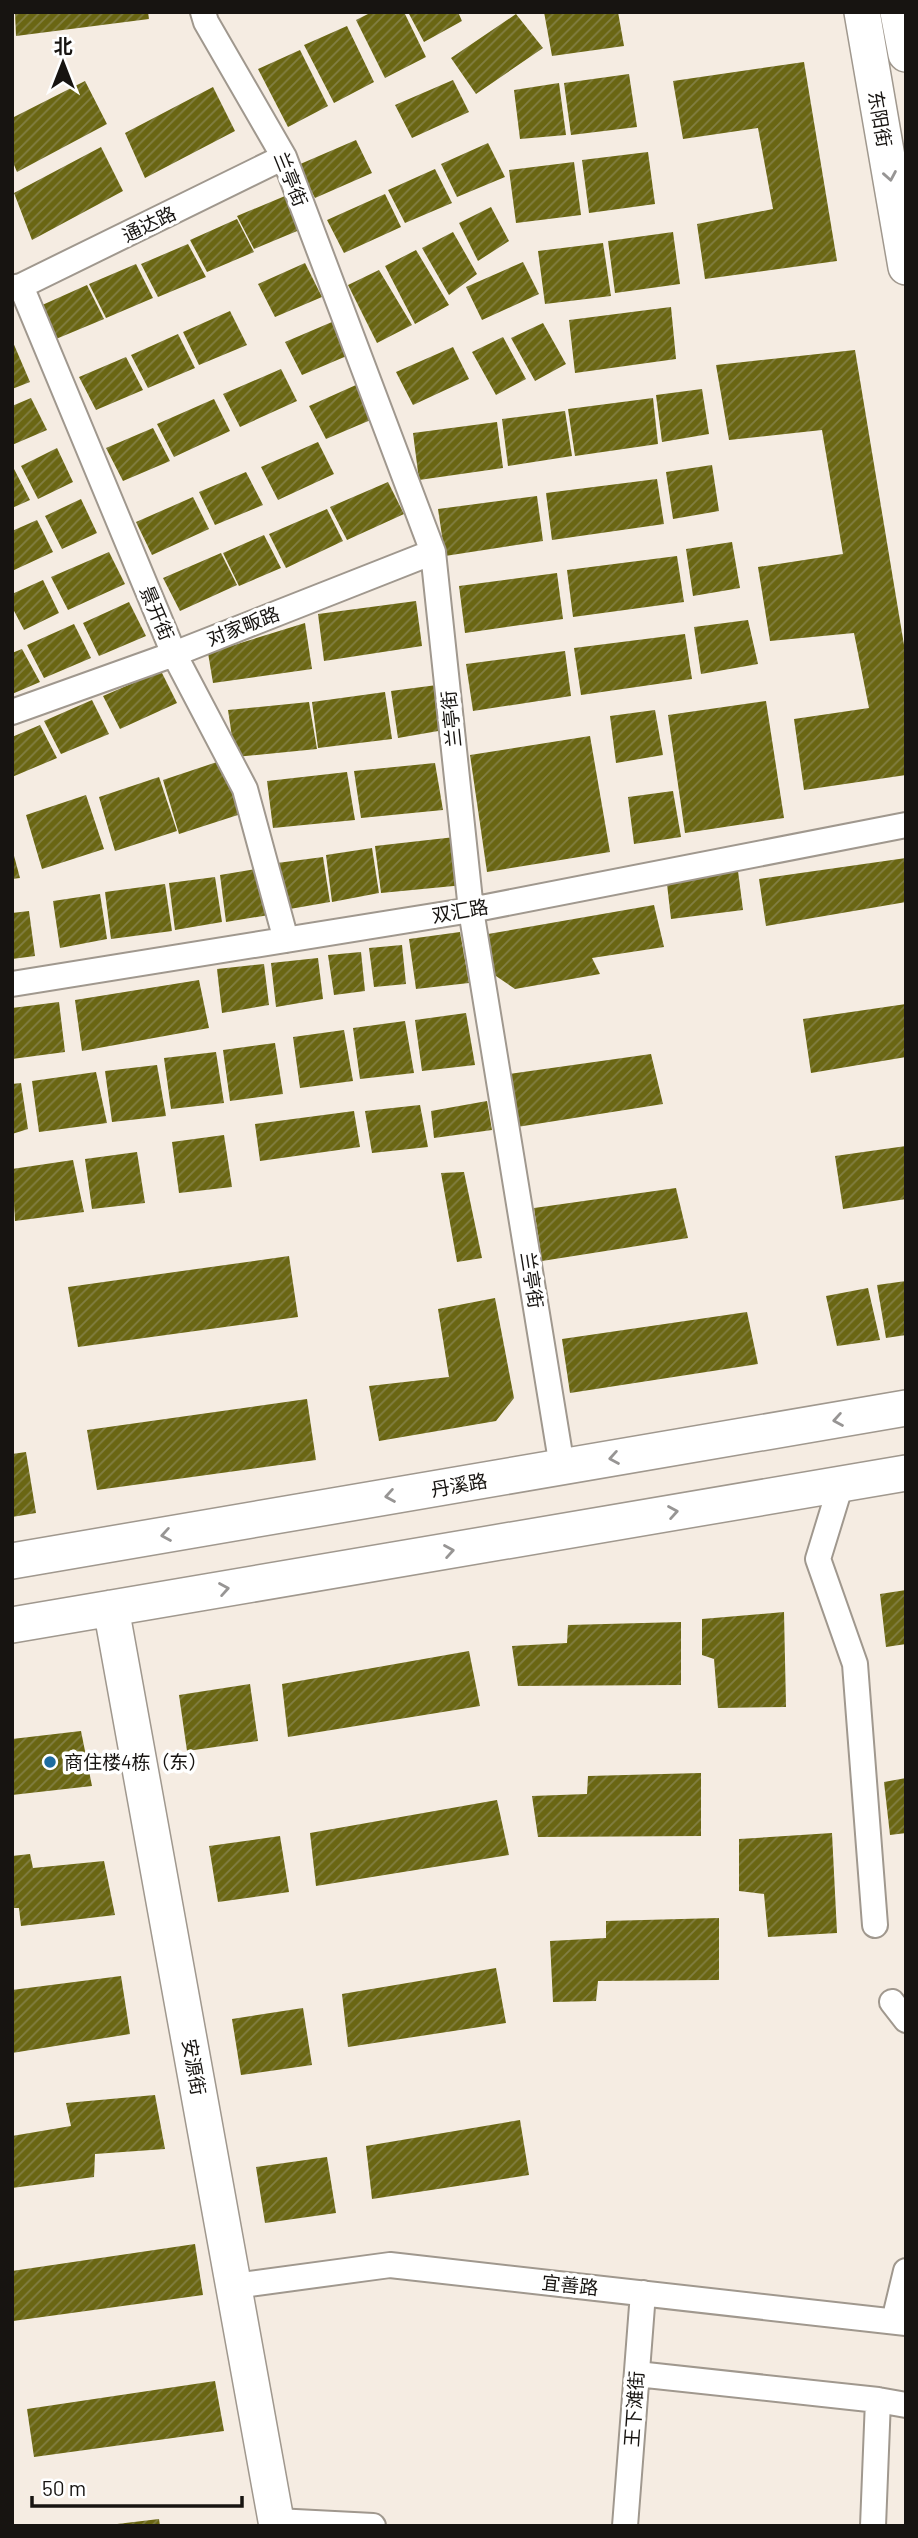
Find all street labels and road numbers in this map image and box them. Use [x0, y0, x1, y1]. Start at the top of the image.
street label: 东阳街 [864, 89, 897, 149]
street label: 兰亭街 [270, 148, 313, 210]
street label: 通达路 [118, 201, 179, 246]
street label: 景开街 [136, 582, 179, 644]
street label: 对家畈路 [203, 601, 282, 650]
street label: 兰亭街 [436, 689, 465, 749]
street label: 双汇路 [430, 894, 490, 927]
street label: 兰亭街 [517, 1250, 548, 1310]
street label: 丹溪路 [429, 1468, 489, 1501]
street label: 安源街 [178, 2037, 211, 2097]
street label: 宜善路 [540, 2270, 600, 2299]
street label: 王下滩街 [619, 2370, 648, 2448]

